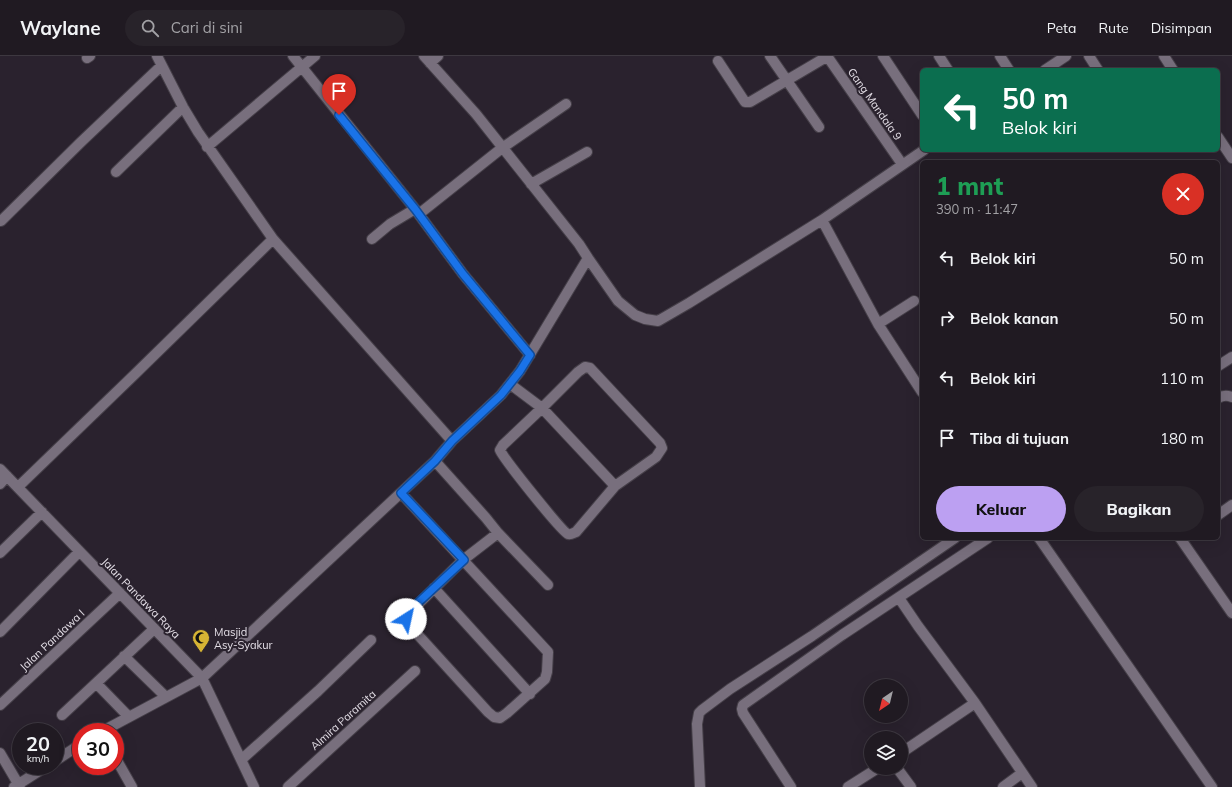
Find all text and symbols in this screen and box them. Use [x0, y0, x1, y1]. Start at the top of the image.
search box [125, 10, 405, 46]
text: Waylane [20, 16, 101, 40]
icon: search [139, 17, 161, 39]
text: Cari di sini [171, 18, 243, 37]
text: Peta [1047, 19, 1076, 37]
text: Rute [1098, 19, 1129, 37]
text: Disimpan [1151, 19, 1212, 37]
street label: Gang Mandala 9 [845, 65, 905, 143]
pin [322, 74, 356, 115]
icon: arrive [328, 80, 350, 102]
text: 50 m [1002, 81, 1068, 116]
icon: left [936, 84, 988, 136]
text: Belok kiri [1002, 116, 1077, 139]
text: 1 mnt [936, 171, 1003, 201]
button: close [1162, 173, 1204, 215]
text: 390 m · 11:47 [936, 201, 1018, 217]
icon: left [936, 247, 958, 269]
text: Belok kiri [970, 249, 1036, 268]
text: 50 m [1169, 249, 1204, 268]
icon: right [936, 307, 958, 329]
text: Belok kanan [970, 309, 1059, 328]
text: 50 m [1169, 309, 1204, 328]
icon: left [936, 367, 958, 389]
text: Belok kiri [970, 369, 1036, 388]
text: 110 m [1160, 369, 1204, 388]
icon: arrive [936, 427, 958, 449]
text: Tiba di tujuan [970, 429, 1069, 448]
text: 180 m [1160, 429, 1204, 448]
button: Keluar [936, 486, 1066, 532]
button: Bagikan [1074, 486, 1204, 532]
street label: Jalan Pandawa Raya [99, 555, 183, 641]
position arrow [385, 598, 427, 640]
street label: Jalan Pandawa I [17, 606, 87, 674]
place label: Masjid Asy-Syakur [214, 625, 273, 652]
mosque icon: Masjid Asy-Syakur [191, 628, 211, 653]
north arrow [864, 679, 908, 723]
map controls [864, 679, 908, 775]
street label: Almira Paramita [307, 687, 379, 753]
speed limit sign: 30 [72, 723, 124, 775]
text: 20 [26, 731, 50, 756]
button: layers [864, 731, 908, 775]
text: km/h [27, 752, 49, 765]

